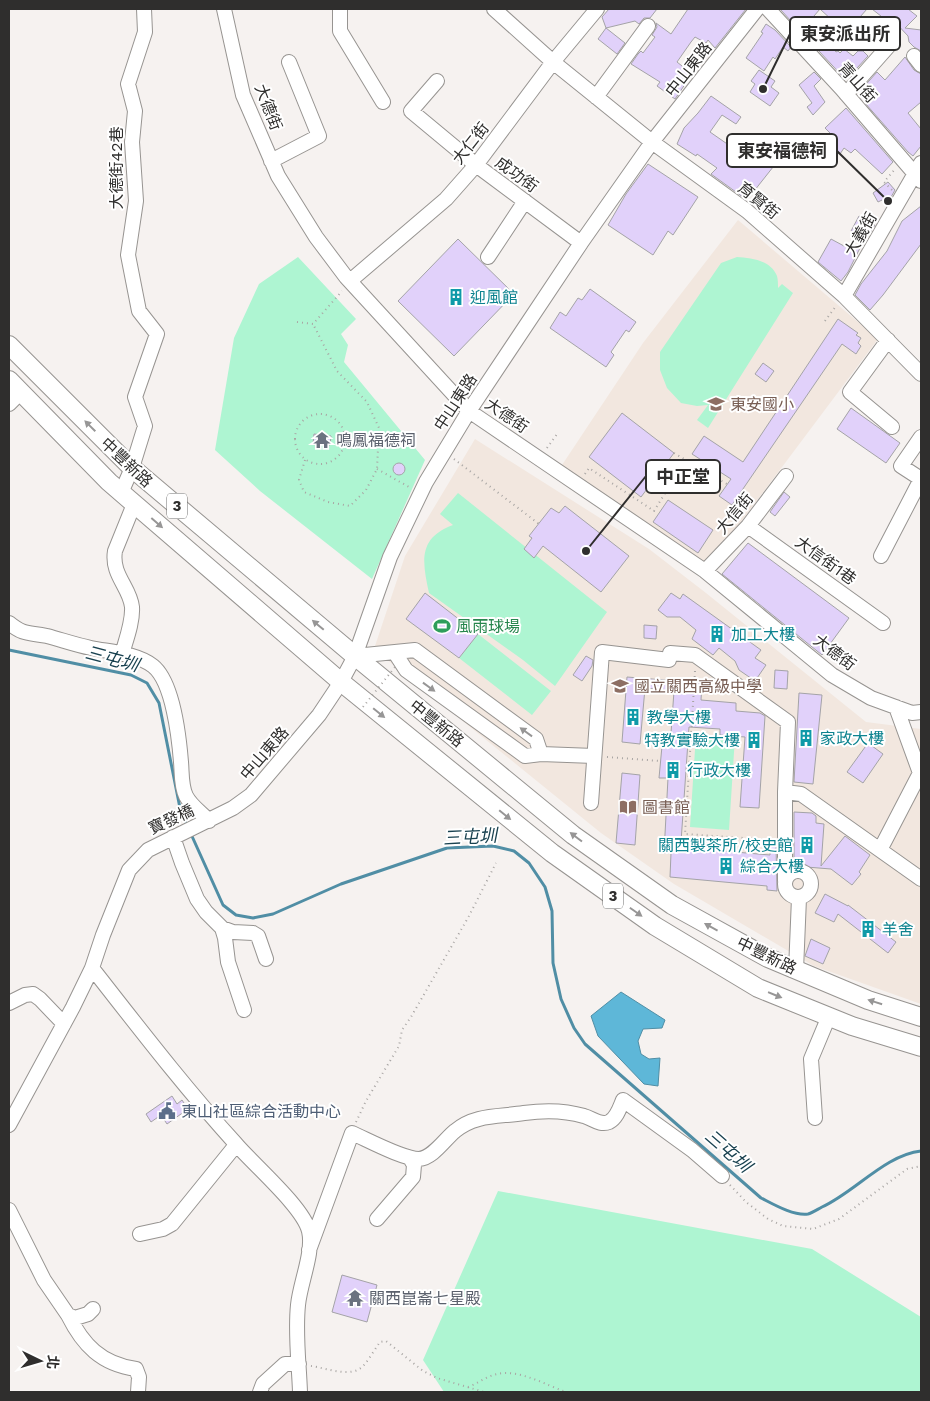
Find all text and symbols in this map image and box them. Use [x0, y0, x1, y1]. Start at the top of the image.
callout: 東安派出所 [790, 17, 900, 50]
text: 東安派出所 [800, 23, 890, 44]
street label: 中山東路 [661, 38, 716, 100]
street label: 青山街 [835, 58, 881, 107]
street label: 大德街 [251, 81, 286, 133]
street label: 大仁街 [448, 119, 493, 168]
street label: 大德街42巷 [107, 126, 126, 210]
callout: 東安福德祠 [727, 134, 837, 167]
text: 東安福德祠 [737, 140, 827, 161]
street label: 成功街 [492, 153, 542, 196]
street label: 育賢街 [734, 178, 783, 223]
street label: 大義街 [840, 209, 881, 260]
building icon: 迎風館 [446, 287, 466, 307]
place label: 迎風館 [470, 288, 518, 307]
street label: 中山東路 [430, 370, 481, 434]
street label: 大德街 [482, 394, 532, 437]
school or university icon: 東安國小 [706, 394, 726, 414]
place label: 東安國小 [730, 395, 794, 414]
one-way arrow [84, 420, 96, 432]
temple icon: 鳴鳳福德祠 [312, 430, 332, 450]
place label: 鳴鳳福德祠 [336, 431, 416, 450]
street label: 中豐新路 [97, 434, 157, 491]
callout: 中正堂 [646, 460, 720, 493]
text: 中正堂 [656, 466, 710, 487]
street label: 大信街 [712, 489, 757, 538]
road number: 3 [167, 494, 187, 518]
one-way arrow [150, 517, 162, 529]
street label: 大信街1巷 [792, 532, 860, 589]
sports icon: 風雨球場 [432, 616, 452, 636]
place label: 風雨球場 [456, 617, 520, 636]
one-way arrow [312, 620, 324, 631]
building icon: 加工大樓 [707, 624, 727, 644]
place label: 加工大樓 [731, 625, 795, 644]
street label: 大德街 [810, 630, 860, 674]
water label: 三屯圳 [83, 641, 144, 676]
school or university icon: 國立關西高級中學 [610, 676, 630, 696]
place label: 國立關西高級中學 [634, 677, 762, 696]
one-way arrow [422, 682, 436, 692]
street label: 中豐新路 [406, 696, 468, 751]
one-way arrow [372, 707, 385, 718]
building icon: 教學大樓 [623, 707, 643, 727]
place label: 教學大樓 [647, 708, 711, 727]
street label: 中山東路 [236, 723, 293, 784]
one-way arrow [519, 727, 533, 737]
building icon: 家政大樓 [796, 728, 816, 748]
place label: 家政大樓 [820, 729, 884, 748]
building icon: 特教實驗大樓 [744, 730, 764, 750]
place label: 特教實驗大樓 [644, 731, 740, 750]
building icon: 行政大樓 [663, 760, 683, 780]
place label: 行政大樓 [687, 761, 751, 780]
library icon: 圖書館 [618, 797, 638, 817]
place label: 圖書館 [642, 798, 690, 817]
street label: 寶發橋 [145, 801, 197, 838]
one-way arrow [498, 809, 511, 820]
water label: 三屯圳 [442, 824, 500, 848]
one-way arrow [569, 832, 583, 842]
building icon: 關西製茶所/校史館 [797, 835, 817, 855]
place label: 關西製茶所/校史館 [658, 836, 793, 855]
building icon: 綜合大樓 [716, 856, 736, 876]
place label: 綜合大樓 [740, 857, 804, 876]
road number: 3 [603, 884, 623, 908]
one-way arrow [629, 907, 642, 917]
building icon: 羊舍 [858, 919, 878, 939]
place label: 羊舍 [882, 920, 914, 939]
one-way arrow [704, 923, 719, 931]
street label: 中豐新路 [734, 933, 800, 978]
one-way arrow [768, 991, 782, 999]
one-way arrow [867, 998, 882, 1005]
public building icon: 東山社區綜合活動中心 [157, 1101, 177, 1121]
place label: 東山社區綜合活動中心 [181, 1102, 341, 1121]
water label: 三屯圳 [701, 1125, 758, 1178]
temple icon: 關西崑崙七星殿 [345, 1288, 365, 1308]
place label: 關西崑崙七星殿 [369, 1289, 481, 1308]
north arrow [15, 1336, 65, 1386]
text: 北 [44, 1354, 62, 1370]

